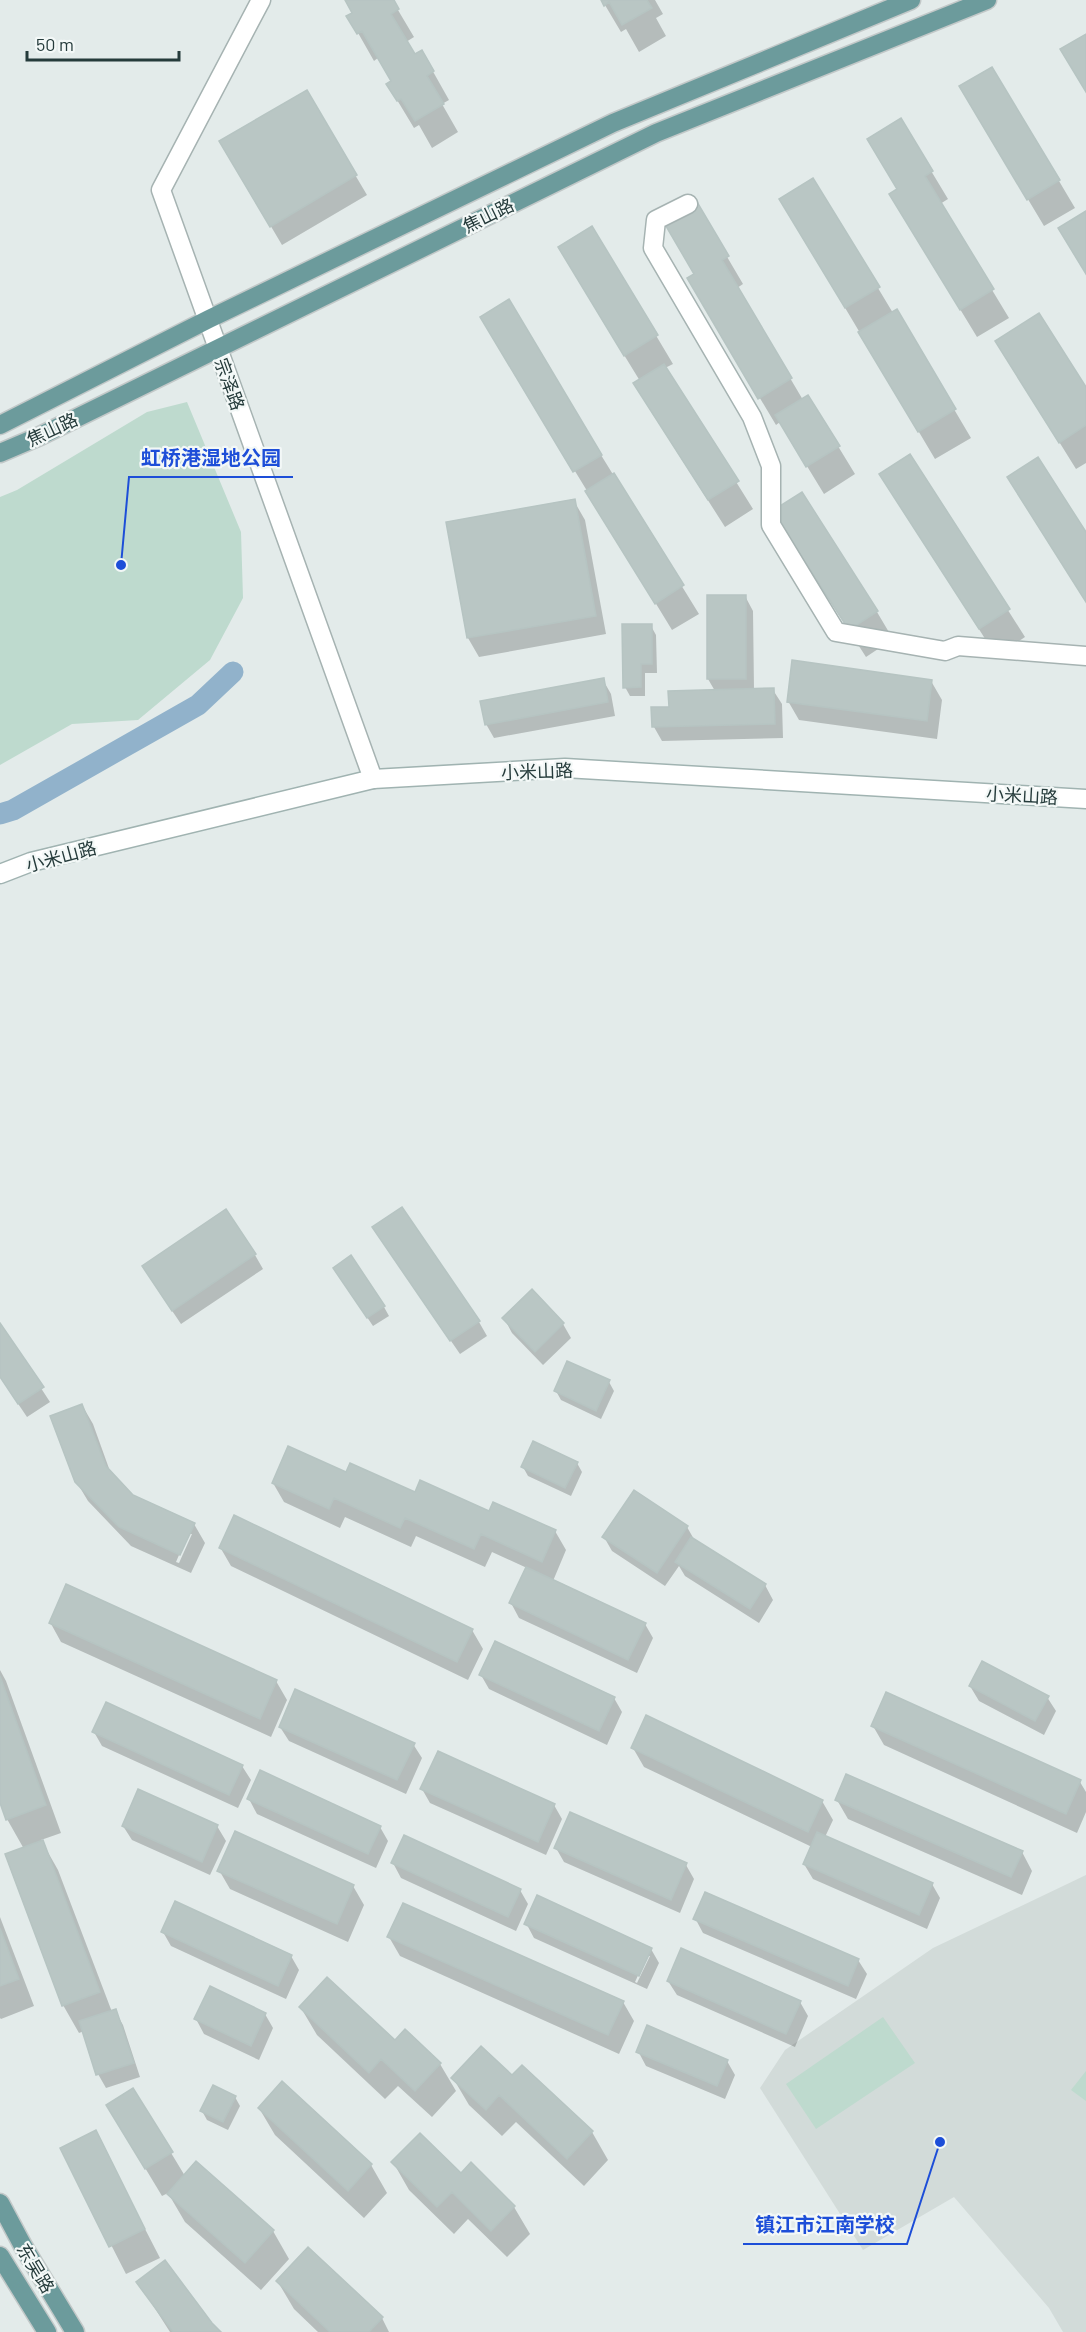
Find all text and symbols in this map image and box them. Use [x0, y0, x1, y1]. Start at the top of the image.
scale bar [27, 24, 178, 62]
text: 50 m [36, 33, 74, 55]
street label: 焦山路 [459, 193, 517, 237]
street label: 宗泽路 [210, 355, 250, 413]
street label: 焦山路 [23, 408, 81, 450]
callout: 虹桥港湿地公园 [129, 439, 293, 477]
text: 虹桥港湿地公园 [141, 445, 281, 469]
street label: 小米山路 [501, 759, 573, 783]
street label: 小米山路 [985, 782, 1059, 808]
street label: 小米山路 [23, 836, 99, 876]
callout: 镇江市江南学校 [743, 2206, 907, 2244]
text: 镇江市江南学校 [755, 2212, 895, 2236]
street label: 东吴路 [13, 2239, 59, 2297]

